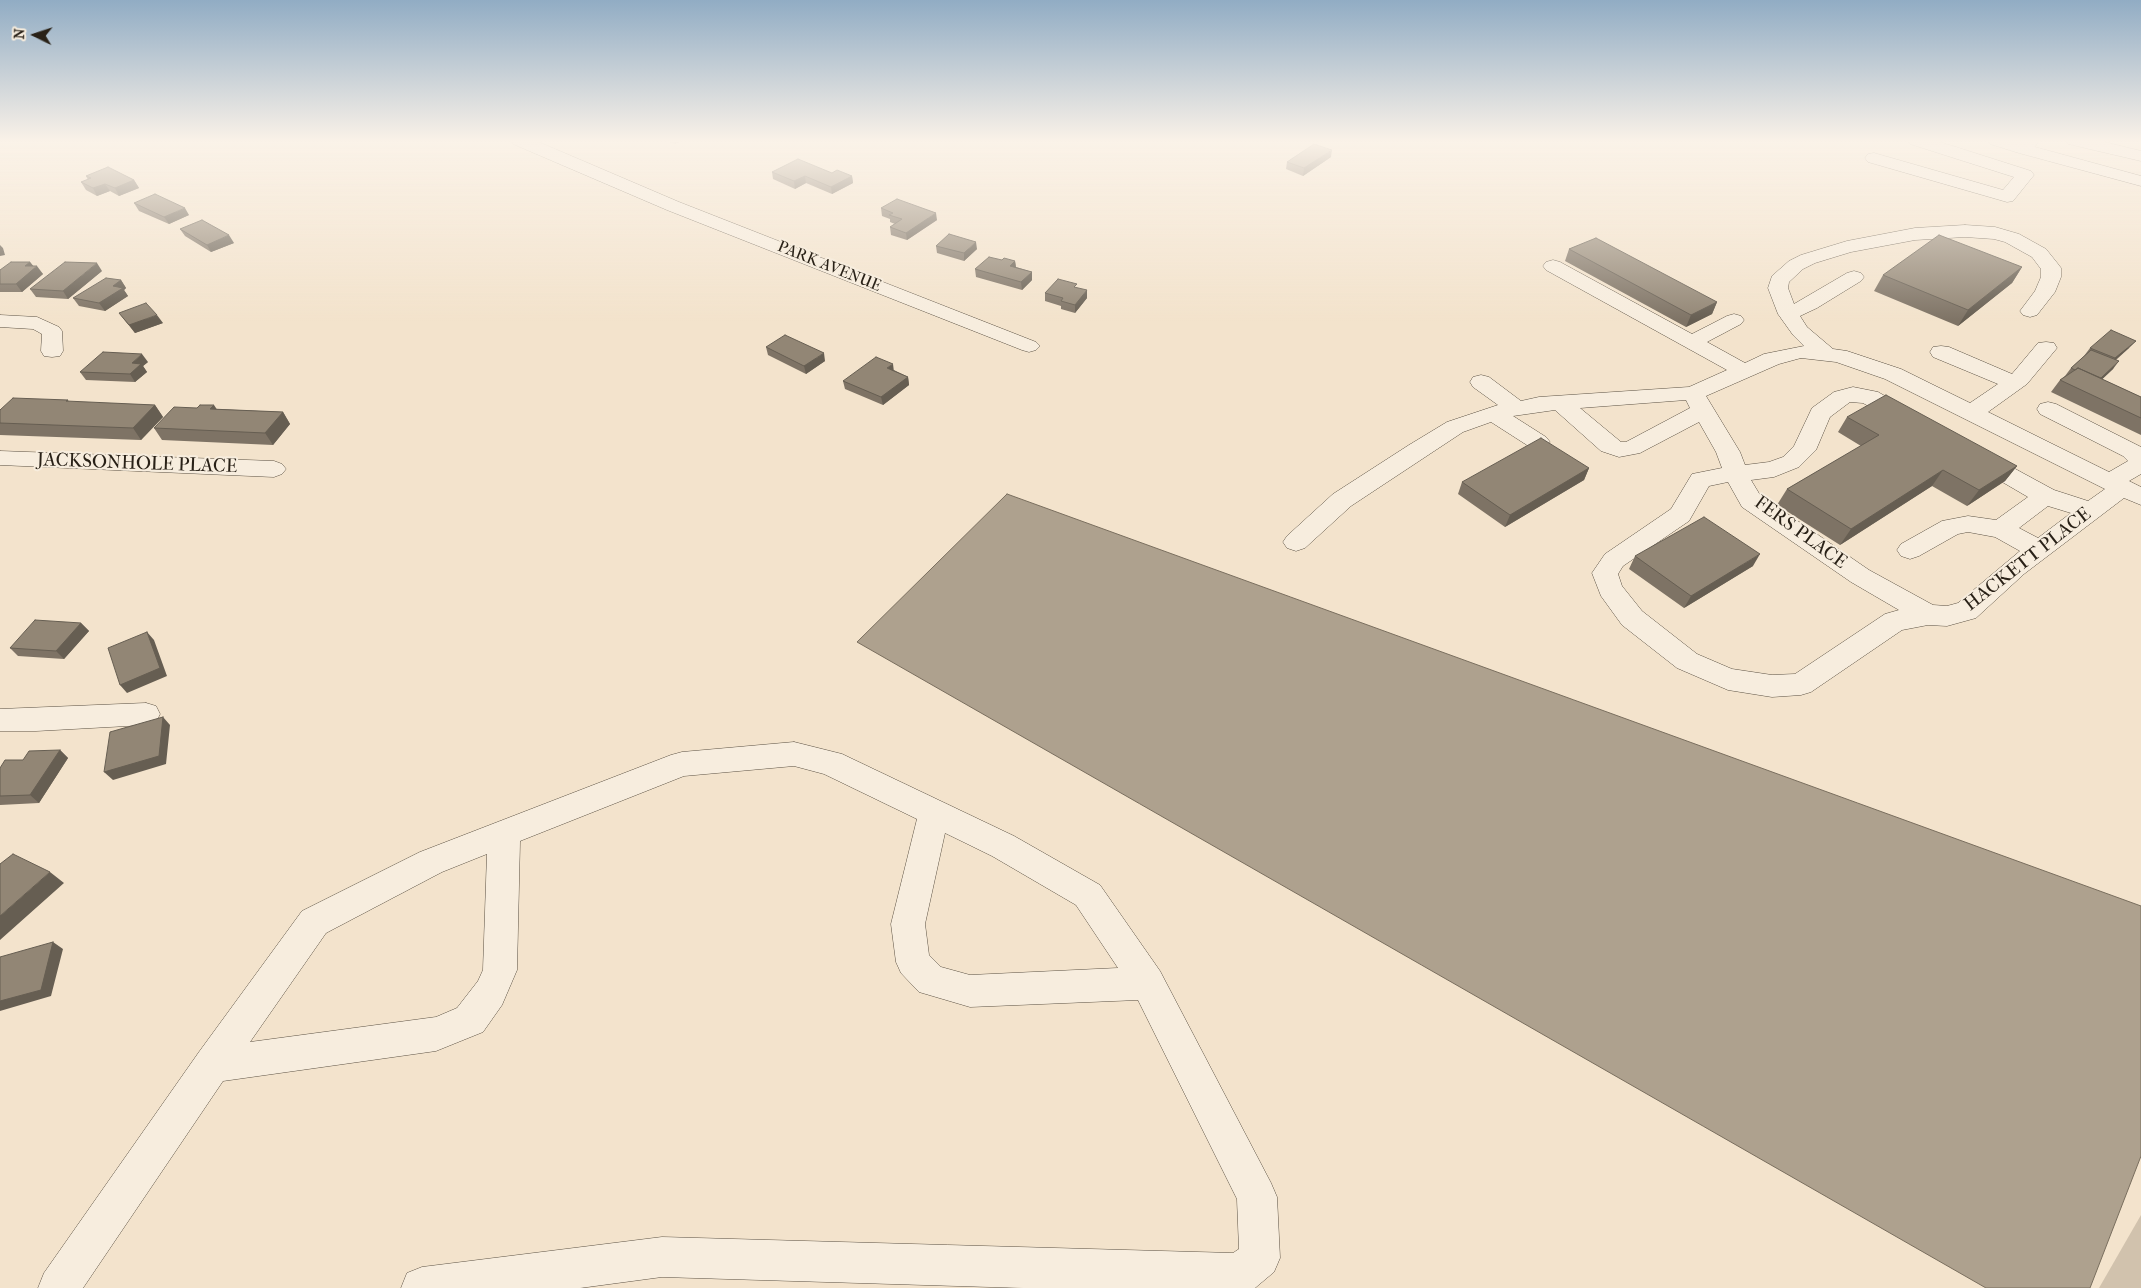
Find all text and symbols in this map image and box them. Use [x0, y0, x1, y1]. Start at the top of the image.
north arrow [10, 10, 60, 60]
text: N [11, 28, 28, 40]
street label: PARK AVENUE [774, 237, 884, 297]
street label: JACKSONHOLE PLACE [36, 449, 238, 479]
street label: FERS PLACE [1749, 492, 1851, 574]
street label: HACKETT PLACE [1960, 503, 2096, 617]

